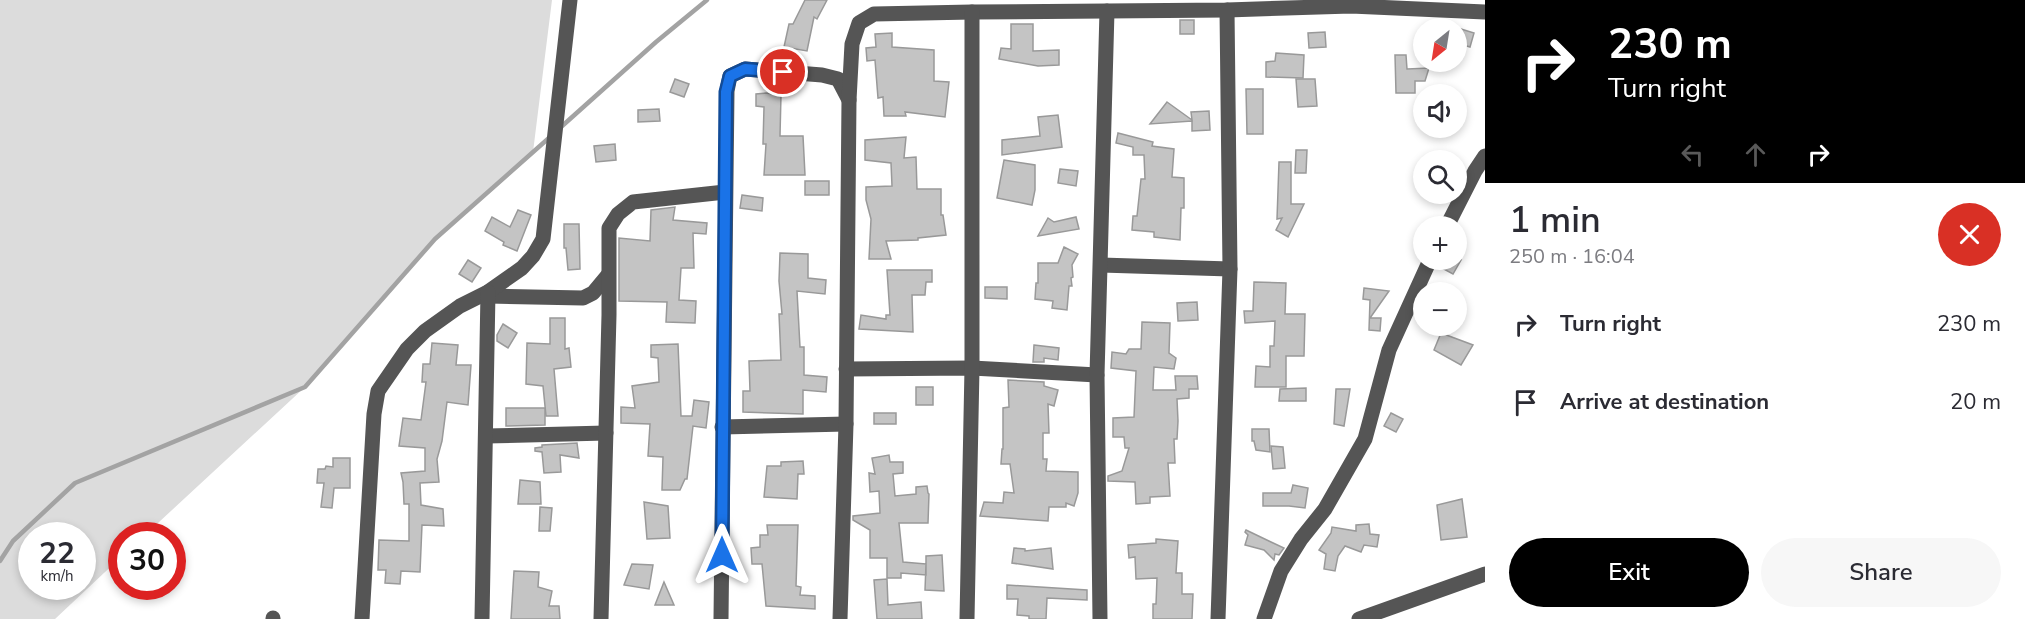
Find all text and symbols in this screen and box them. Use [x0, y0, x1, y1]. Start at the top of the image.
text: 230 m [1608, 16, 1732, 73]
north arrow [1413, 18, 1467, 72]
map controls [1413, 18, 1467, 336]
icon: right [1509, 24, 1587, 102]
pin [757, 46, 808, 97]
icon: arrive [766, 55, 799, 88]
text: Turn right [1608, 70, 1726, 107]
button: sound [1413, 84, 1467, 138]
icon: left [1676, 138, 1709, 171]
icon: ahead [1739, 138, 1772, 171]
icon: right [1802, 138, 1835, 171]
button: search [1413, 150, 1467, 204]
text: 1 min [1509, 196, 1601, 245]
button: close [1938, 203, 2001, 266]
button: + [1413, 216, 1467, 270]
text: 250 m · 16:04 [1509, 243, 1635, 270]
button: − [1413, 282, 1467, 336]
icon: right [1509, 308, 1542, 341]
text: Turn right [1560, 309, 1661, 339]
text: 230 m [1937, 309, 2001, 339]
icon: arrive [1509, 386, 1542, 419]
text: Arrive at destination [1560, 387, 1769, 417]
text: 20 m [1950, 387, 2001, 417]
speed limit sign: 30 [108, 522, 186, 600]
position arrow [690, 523, 754, 587]
text: 22 [39, 533, 75, 574]
button: Exit [1509, 538, 1749, 607]
button: Share [1761, 538, 2001, 607]
text: km/h [40, 566, 74, 586]

